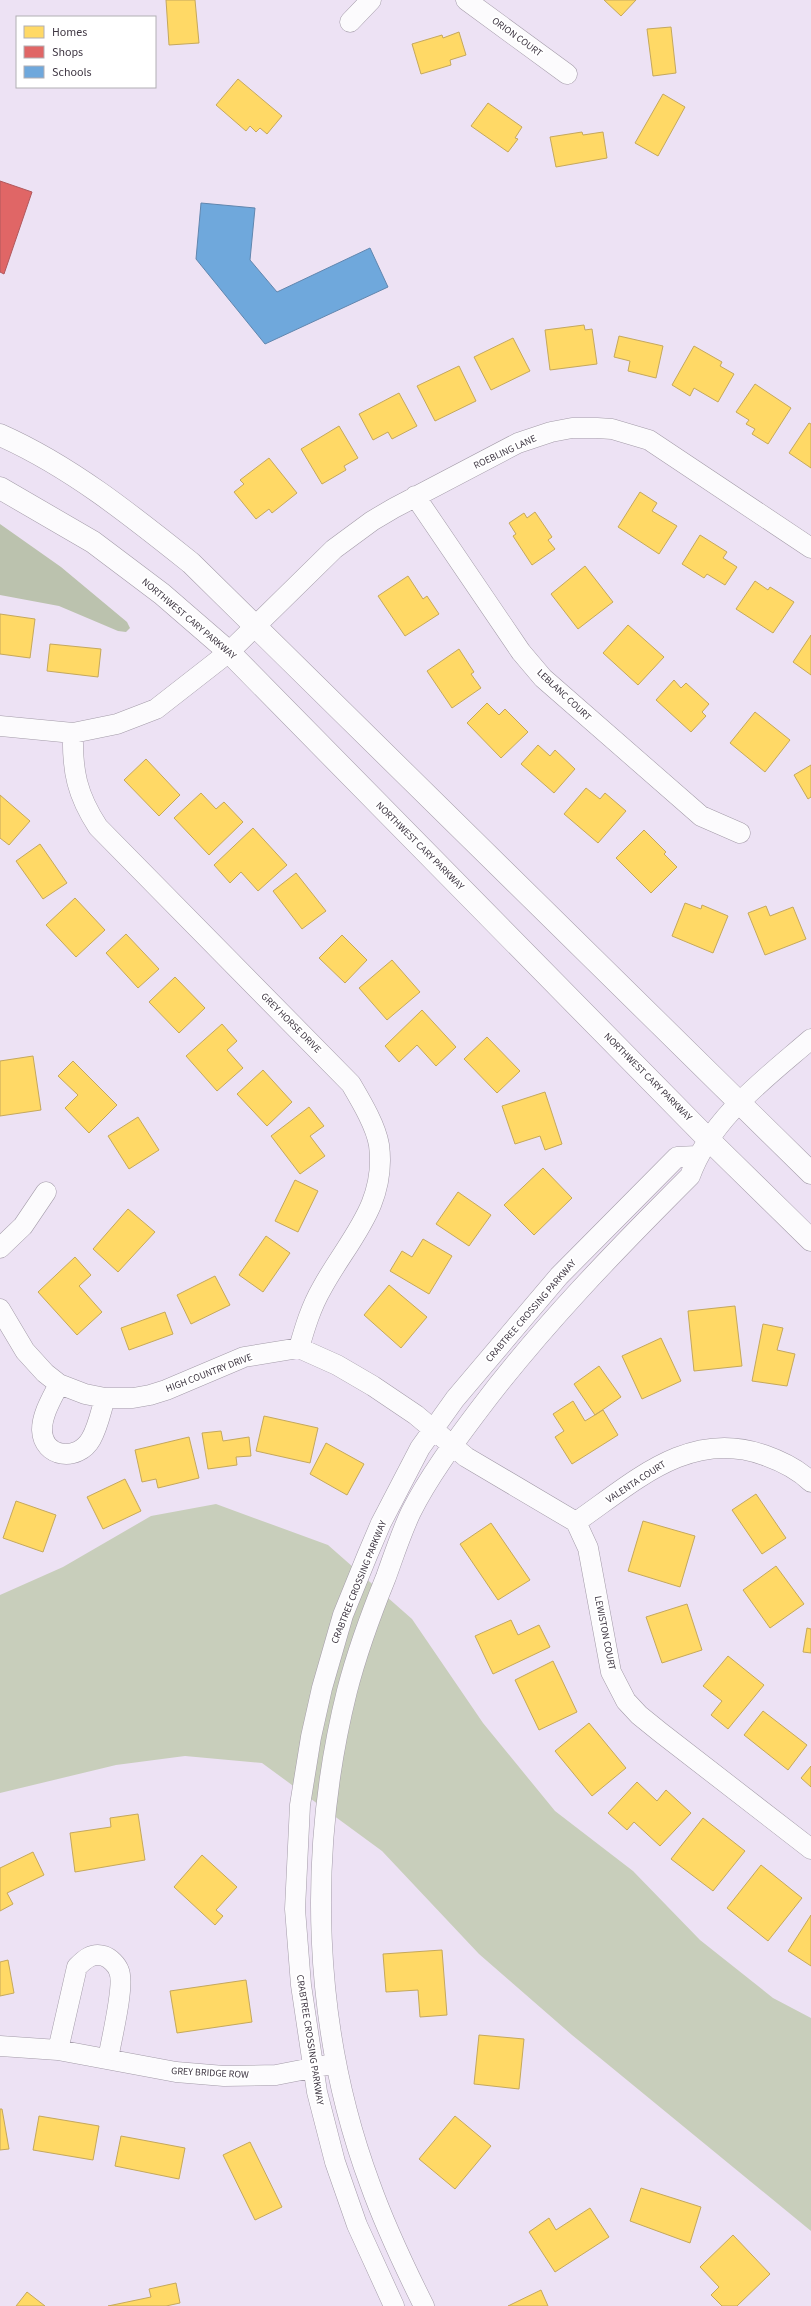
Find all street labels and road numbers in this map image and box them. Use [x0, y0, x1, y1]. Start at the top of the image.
street label: ORION COURT [489, 14, 546, 61]
street label: ROEBLING LANE [471, 431, 539, 473]
street label: NORTHWEST CARY PARKWAY [139, 575, 240, 663]
street label: LEBLANC COURT [534, 666, 595, 724]
street label: NORTHWEST CARY PARKWAY [373, 799, 467, 893]
street label: GREY HORSE DRIVE [258, 990, 324, 1056]
street label: NORTHWEST CARY PARKWAY [601, 1030, 695, 1124]
street label: CRABTREE CROSSING PARKWAY [482, 1256, 580, 1365]
street label: HIGH COUNTRY DRIVE [164, 1350, 254, 1396]
street label: VALENTA COURT [603, 1457, 669, 1507]
street label: CRABTREE CROSSING PARKWAY [328, 1518, 390, 1646]
street label: LEWISTON COURT [591, 1595, 619, 1672]
street label: CRABTREE CROSSING PARKWAY [293, 1974, 327, 2106]
street label: GREY BRIDGE ROW [171, 2064, 249, 2082]

